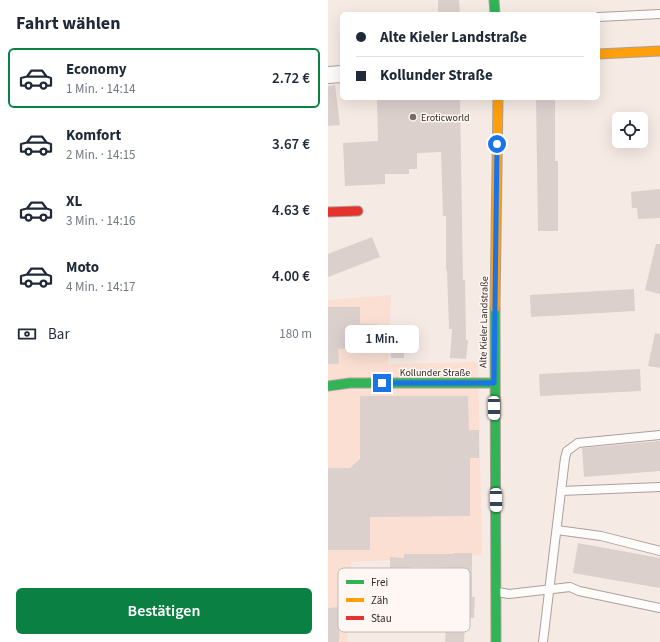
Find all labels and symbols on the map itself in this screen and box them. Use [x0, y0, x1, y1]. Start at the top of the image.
place label: Eroticworld [421, 111, 470, 125]
marker: Eroticworld [408, 112, 418, 122]
route start [488, 135, 506, 153]
street label: Alte Kieler Landstraße [476, 276, 492, 368]
callout: 1 Min. [345, 325, 419, 353]
street label: Kollunder Straße [400, 366, 470, 380]
route end [373, 374, 391, 392]
car [488, 396, 500, 420]
car [490, 488, 502, 512]
legend [338, 568, 470, 632]
text: Frei [371, 575, 388, 590]
text: Zäh [371, 593, 388, 608]
text: Stau [371, 611, 392, 626]

